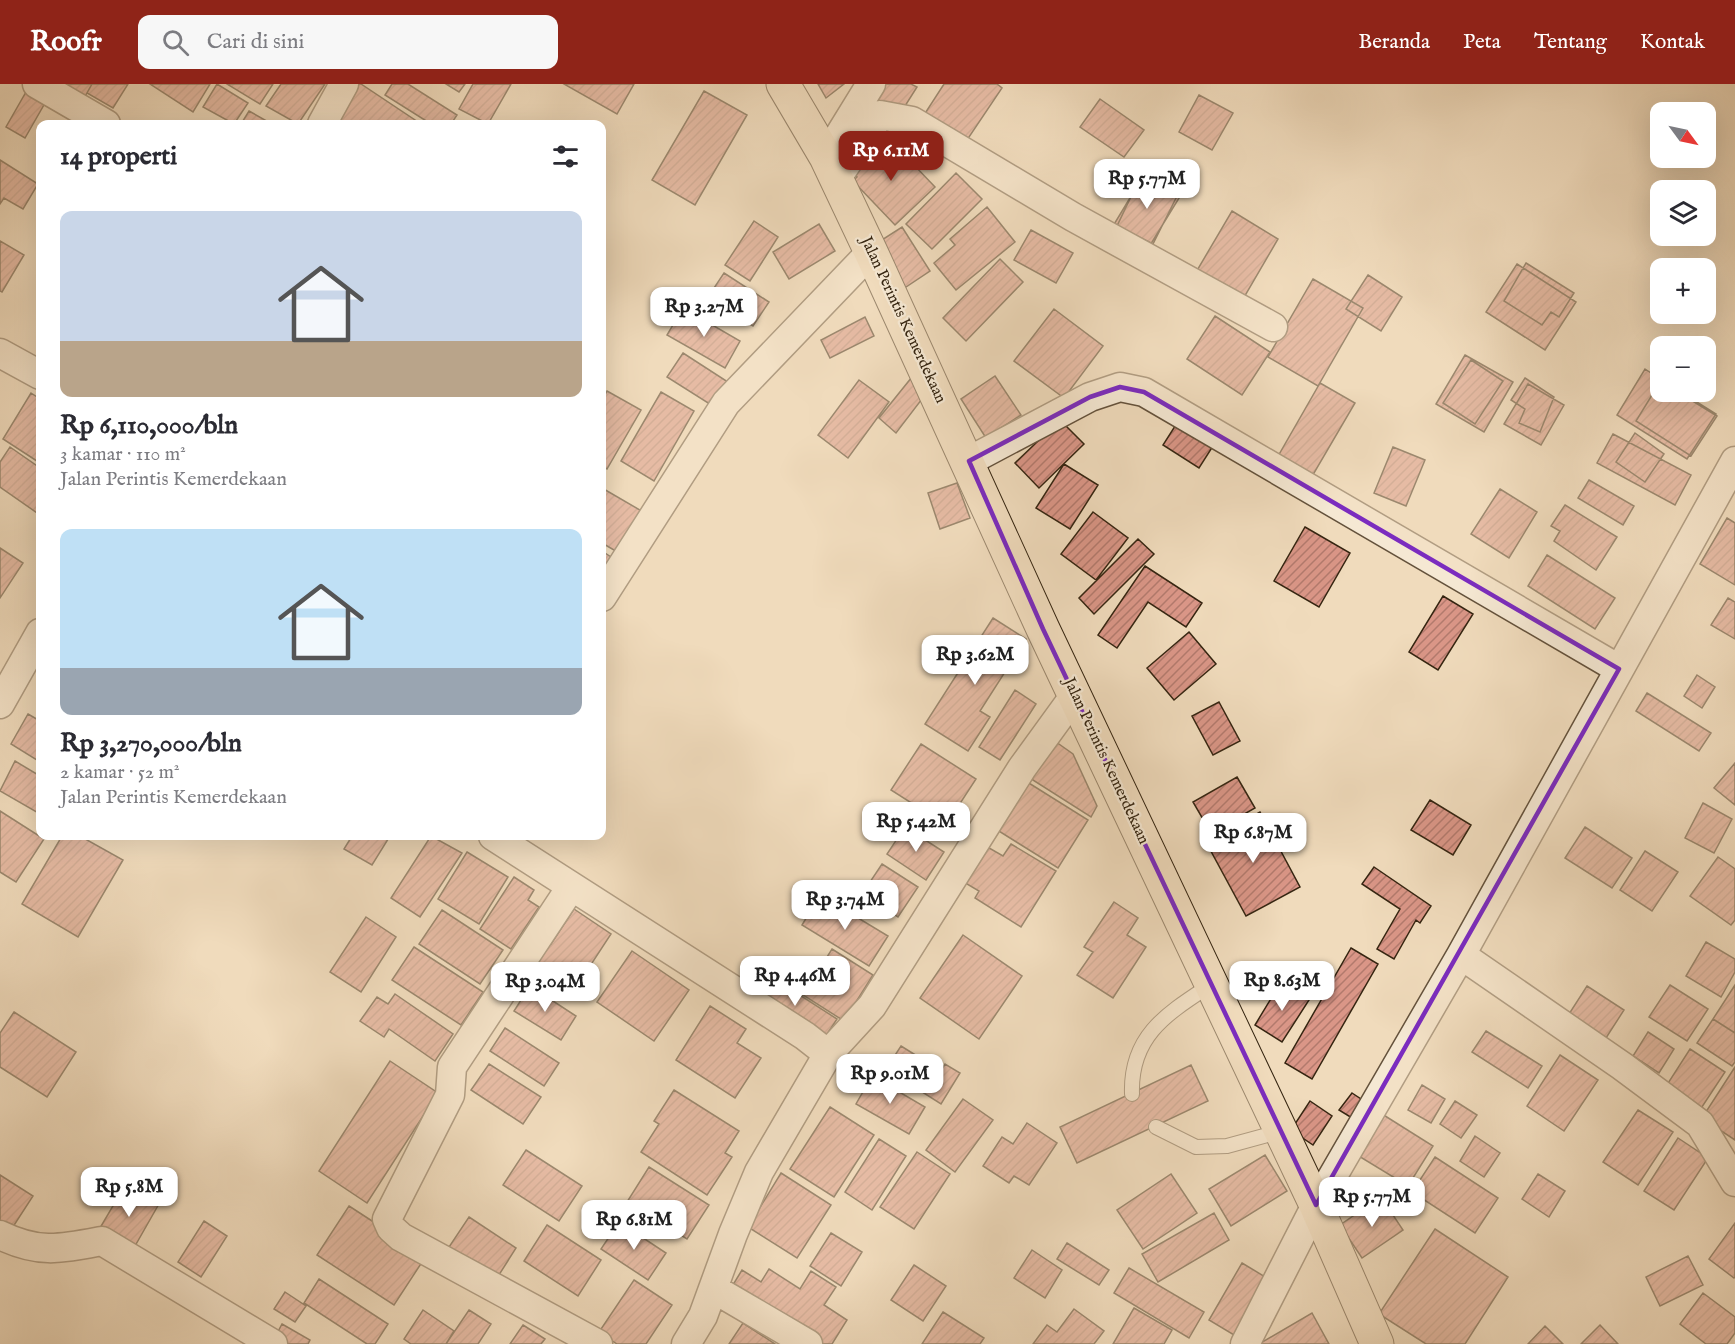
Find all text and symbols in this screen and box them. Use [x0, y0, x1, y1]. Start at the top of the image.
search box [138, 15, 558, 69]
text: Roofr [30, 25, 102, 60]
icon: search [159, 26, 192, 59]
text: Cari di sini [207, 28, 304, 56]
text: Beranda [1358, 29, 1430, 56]
text: Peta [1463, 29, 1501, 56]
text: Tentang [1534, 29, 1607, 56]
text: Kontak [1640, 29, 1705, 56]
north arrow [1650, 102, 1716, 168]
map controls [1650, 102, 1716, 402]
pin: Rp 6.11M [829, 131, 953, 182]
text: Rp 6.11M [853, 138, 929, 163]
text: 14 properti [60, 140, 177, 173]
icon: filters [549, 140, 582, 173]
pin: Rp 5.77M [1085, 159, 1209, 210]
text: Rp 5.77M [1108, 166, 1186, 191]
button: layers [1650, 180, 1716, 246]
street label: Jalan Perintis Kemerdekaan [855, 232, 951, 407]
icon: home [267, 250, 375, 358]
button: + [1650, 258, 1716, 324]
pin: Rp 3.27M [642, 287, 766, 338]
text: Rp 3.27M [664, 294, 744, 319]
button: − [1650, 336, 1716, 402]
text: Rp 6,110,000/bln [60, 409, 238, 442]
text: 3 kamar · 110 m² [60, 442, 186, 467]
text: Jalan Perintis Kemerdekaan [60, 467, 287, 492]
icon: home [267, 568, 375, 676]
pin: Rp 3.62M [913, 635, 1037, 686]
text: Rp 3.62M [936, 642, 1014, 667]
street label: Jalan Perintis Kemerdekaan [1058, 673, 1154, 848]
text: Rp 3,270,000/bln [60, 727, 242, 760]
text: 2 kamar · 52 m² [60, 760, 180, 785]
text: Jalan Perintis Kemerdekaan [60, 785, 287, 810]
pin: Rp 5.42M [854, 802, 978, 853]
text: Rp 5.42M [876, 809, 956, 834]
pin: Rp 6.87M [1191, 813, 1315, 864]
text: Rp 6.87M [1213, 820, 1293, 845]
pin: Rp 3.74M [783, 880, 907, 931]
text: Rp 3.74M [806, 887, 884, 912]
pin: Rp 4.46M [733, 956, 857, 1007]
pin: Rp 8.63M [1220, 961, 1344, 1012]
pin: Rp 3.04M [483, 962, 607, 1013]
text: Rp 4.46M [754, 963, 836, 988]
text: Rp 8.63M [1243, 968, 1321, 993]
text: Rp 3.04M [505, 969, 585, 994]
pin: Rp 9.01M [828, 1054, 952, 1105]
text: Rp 9.01M [850, 1061, 930, 1086]
pin: Rp 5.8M [74, 1167, 184, 1218]
text: Rp 5.8M [95, 1174, 163, 1199]
pin: Rp 5.77M [1310, 1177, 1434, 1228]
text: Rp 5.77M [1333, 1184, 1411, 1209]
pin: Rp 6.81M [572, 1200, 696, 1251]
text: Rp 6.81M [595, 1207, 673, 1232]

